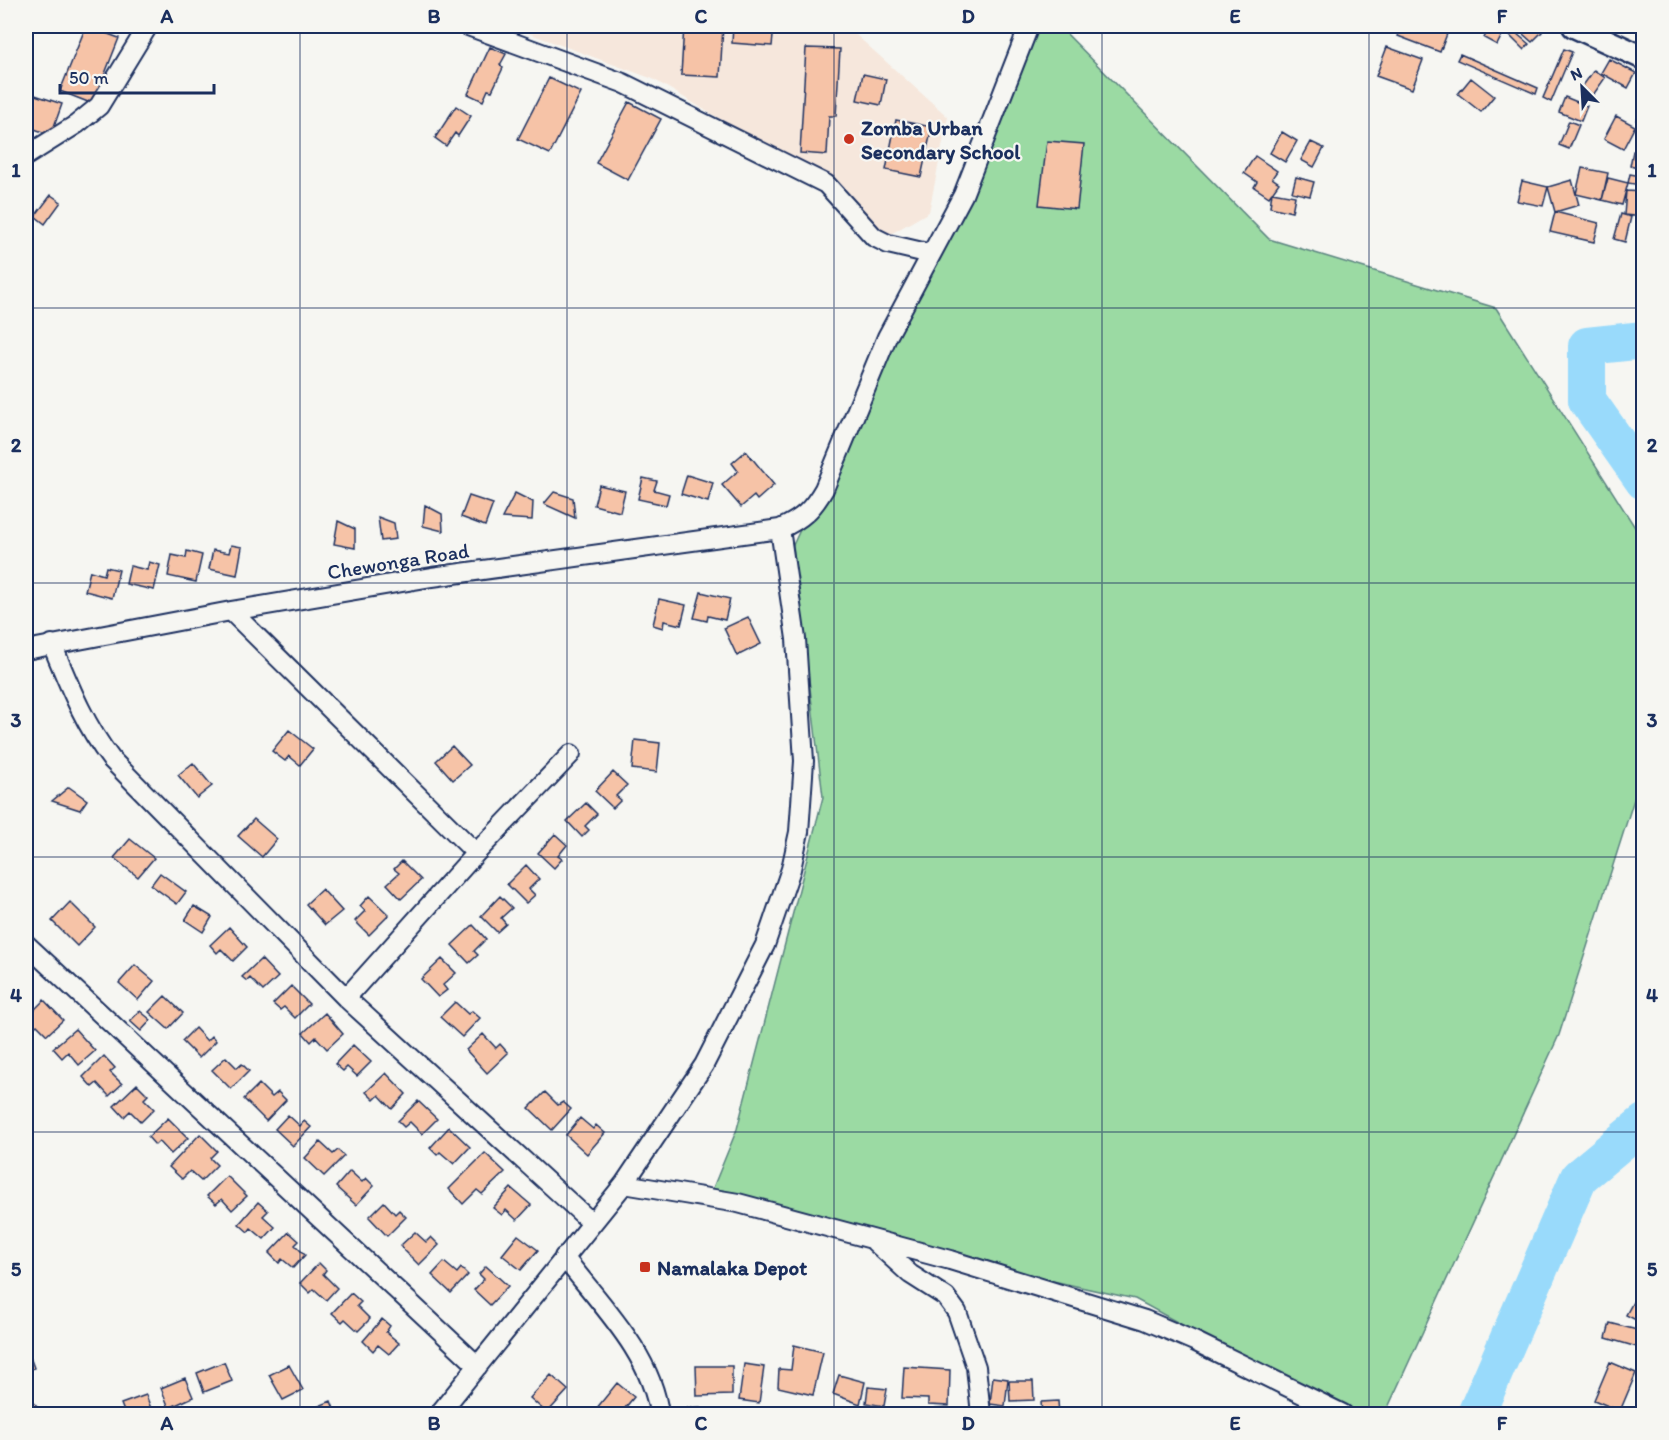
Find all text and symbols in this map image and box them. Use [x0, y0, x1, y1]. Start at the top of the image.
text: A [160, 4, 174, 28]
text: B [428, 4, 441, 28]
text: C [695, 4, 708, 28]
text: D [961, 4, 975, 28]
text: E [1229, 4, 1241, 28]
text: F [1497, 4, 1508, 28]
scale bar [60, 57, 214, 95]
north arrow [1552, 57, 1612, 117]
text: N [1567, 63, 1585, 85]
text: 50 m [69, 67, 109, 89]
place label: Zomba Urban Secondary School [861, 115, 1021, 165]
marker: Zomba Urban Secondary School [842, 132, 856, 146]
text: 1 [11, 158, 21, 182]
text: 1 [1647, 158, 1657, 182]
text: 2 [11, 433, 22, 457]
text: 2 [1647, 433, 1658, 457]
street label: Chewonga Road [325, 537, 471, 585]
text: 3 [11, 708, 22, 732]
text: 3 [1647, 708, 1658, 732]
text: 4 [10, 983, 22, 1007]
text: 4 [1646, 983, 1658, 1007]
place label: Namalaka Depot [657, 1255, 807, 1281]
text: 5 [11, 1257, 22, 1281]
text: 5 [1647, 1257, 1658, 1281]
marker: Namalaka Depot [638, 1260, 652, 1274]
text: A [160, 1411, 174, 1435]
text: B [428, 1411, 441, 1435]
text: C [695, 1411, 708, 1435]
text: D [961, 1411, 975, 1435]
text: E [1229, 1411, 1241, 1435]
text: F [1497, 1411, 1508, 1435]

